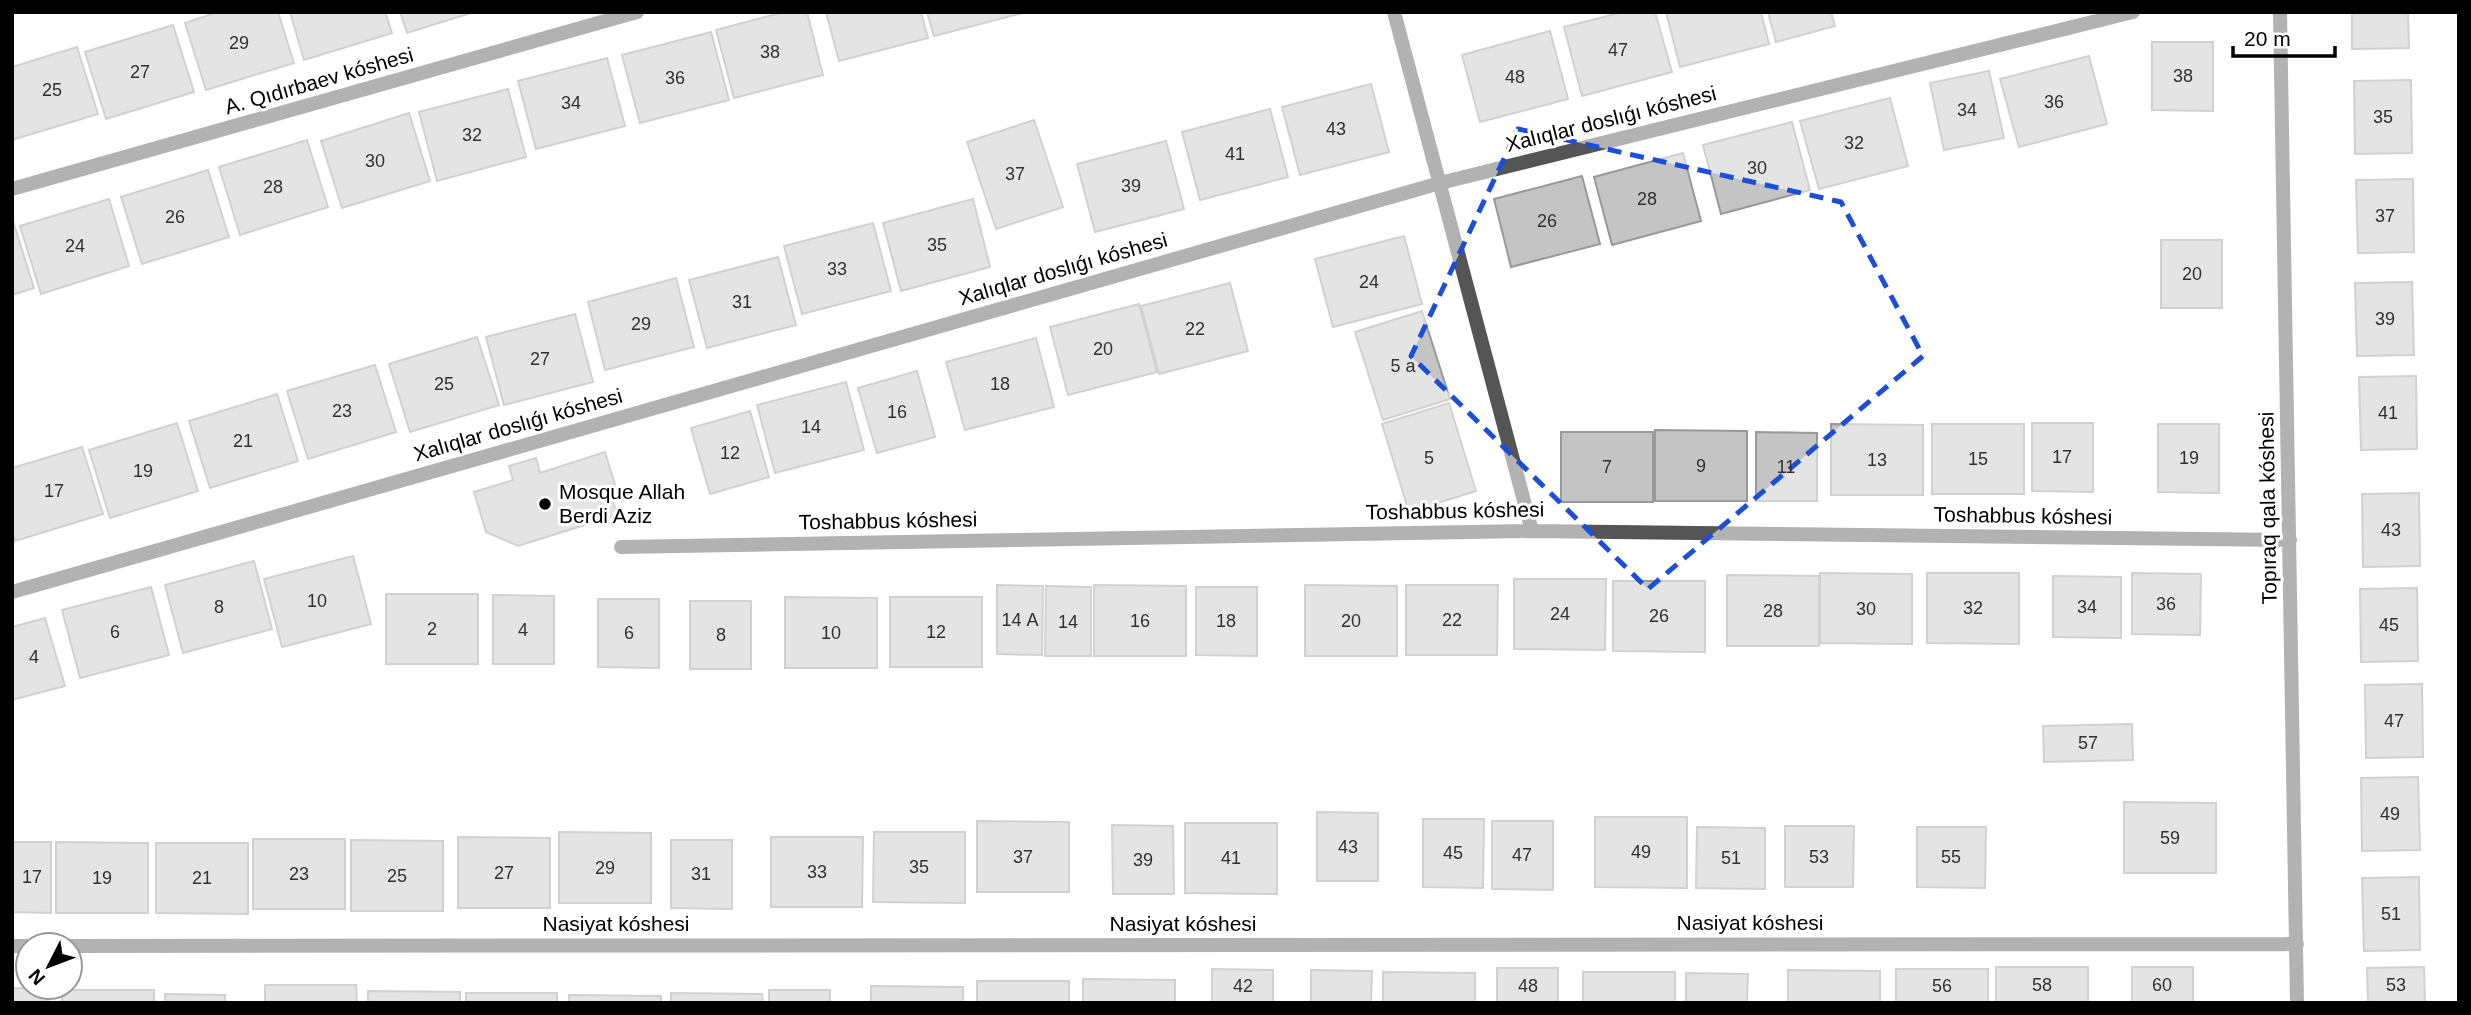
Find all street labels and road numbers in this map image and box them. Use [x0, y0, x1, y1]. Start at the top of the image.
street label: A. Qıdırbaev kóshesi [222, 43, 416, 118]
street label: Xalıqlar doslıǵı kóshesi [1503, 81, 1718, 156]
street label: Xalıqlar doslıǵı kóshesi [956, 228, 1170, 309]
street label: Xalıqlar doslıǵı kóshesi [411, 384, 625, 465]
street label: Topıraq qala kóshesi [2254, 412, 2281, 605]
street label: Toshabbus kóshesi [1365, 497, 1544, 524]
street label: Toshabbus kóshesi [1934, 502, 2113, 529]
street label: Toshabbus kóshesi [798, 507, 977, 534]
street label: Nasiyat kóshesi [1676, 911, 1824, 934]
street label: Nasiyat kóshesi [542, 912, 690, 935]
street label: Nasiyat kóshesi [1109, 912, 1257, 935]

